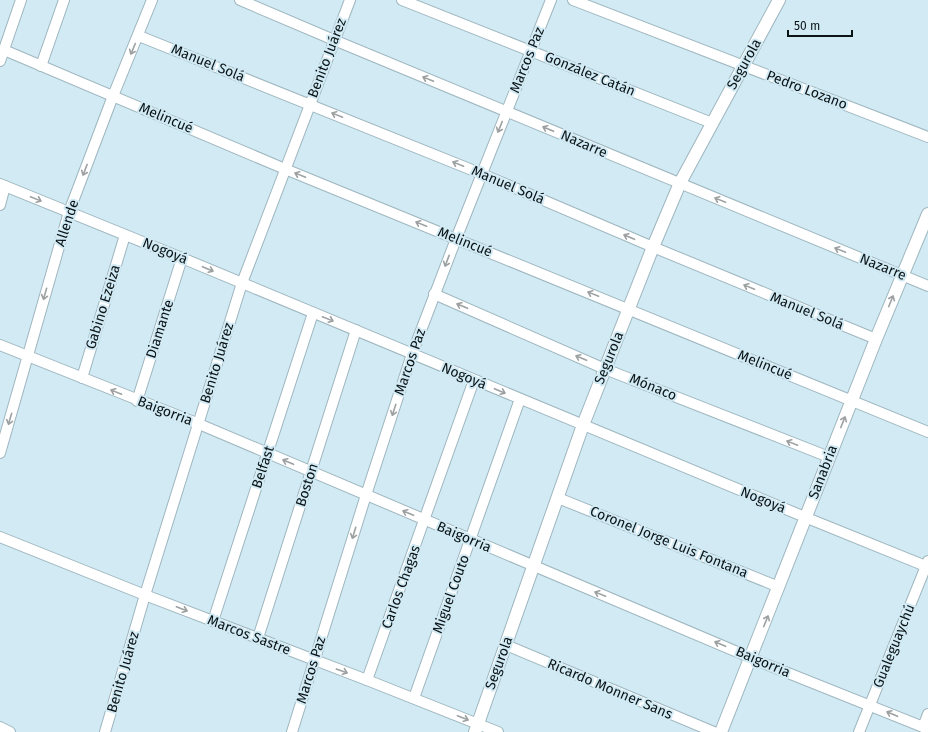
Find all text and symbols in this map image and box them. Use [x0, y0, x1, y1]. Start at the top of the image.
scale bar [788, 12, 852, 38]
street label: Benito Juárez [304, 16, 350, 100]
text: 50 m [794, 19, 820, 33]
street label: Marcos Paz [506, 25, 548, 95]
street label: Segurola [723, 36, 765, 92]
street label: Manuel Solá [169, 41, 247, 85]
one-way arrow [129, 43, 136, 55]
street label: González Catán [542, 48, 638, 100]
street label: Pedro Lozano [764, 67, 850, 113]
one-way arrow [422, 75, 434, 83]
street label: Melincué [136, 99, 196, 137]
one-way arrow [332, 111, 344, 118]
one-way arrow [496, 121, 504, 133]
one-way arrow [543, 125, 555, 132]
street label: Nazarre [558, 127, 610, 161]
one-way arrow [452, 160, 464, 168]
street label: Manuel Solá [469, 162, 547, 208]
one-way arrow [81, 164, 89, 176]
one-way arrow [295, 171, 307, 179]
one-way arrow [30, 195, 42, 203]
one-way arrow [714, 196, 726, 203]
street label: Allende [51, 198, 83, 248]
one-way arrow [415, 220, 427, 228]
street label: Melincué [435, 223, 495, 261]
one-way arrow [623, 233, 635, 240]
street label: Nogoyá [140, 234, 190, 268]
one-way arrow [835, 245, 847, 253]
street label: Nazarre [857, 250, 909, 284]
one-way arrow [443, 255, 451, 267]
street label: Gabino Ezeiza [82, 263, 124, 351]
one-way arrow [202, 266, 214, 273]
one-way arrow [743, 282, 755, 290]
one-way arrow [41, 287, 48, 300]
street label: Manuel Solá [768, 289, 846, 333]
one-way arrow [587, 290, 599, 298]
one-way arrow [888, 295, 896, 307]
street label: Diamante [143, 297, 177, 361]
one-way arrow [456, 302, 468, 309]
one-way arrow [322, 316, 334, 323]
street label: Benito Juárez [197, 320, 237, 406]
street label: Marcos Paz [391, 326, 429, 398]
street label: Segurola [591, 329, 627, 387]
street label: Melincué [735, 346, 795, 384]
one-way arrow [575, 354, 587, 361]
street label: Nogoyá [439, 359, 489, 393]
street label: Mónaco [627, 370, 679, 404]
one-way arrow [110, 388, 122, 395]
one-way arrow [493, 388, 505, 395]
street label: Baigorria [135, 393, 195, 429]
one-way arrow [389, 403, 397, 415]
one-way arrow [5, 412, 13, 425]
one-way arrow [840, 416, 847, 428]
one-way arrow [787, 438, 799, 446]
street label: Belfast [248, 443, 278, 490]
street label: Sanabria [805, 443, 841, 501]
one-way arrow [282, 457, 294, 465]
street label: Boston [292, 461, 322, 509]
street label: Nogoyá [738, 483, 788, 517]
street label: Coronel Jorge Luis Fontana [588, 502, 750, 582]
one-way arrow [402, 508, 414, 516]
street label: Baigorria [434, 518, 494, 556]
one-way arrow [350, 527, 357, 540]
street label: Carlos Chagas [378, 543, 424, 631]
street label: Miguel Couto [429, 552, 473, 636]
one-way arrow [594, 589, 606, 597]
street label: Gualeguaychú [870, 602, 918, 690]
one-way arrow [175, 605, 187, 613]
street label: Marcos Sastre [205, 611, 293, 659]
one-way arrow [762, 616, 770, 628]
street label: Benito Juárez [103, 629, 143, 715]
street label: Marcos Paz [293, 634, 329, 706]
street label: Segurola [482, 634, 516, 692]
one-way arrow [714, 639, 726, 647]
street label: Baigorria [733, 643, 793, 681]
street label: Ricardo Monner Sans [545, 655, 675, 723]
one-way arrow [336, 667, 348, 675]
one-way arrow [886, 710, 898, 717]
one-way arrow [457, 714, 469, 722]

